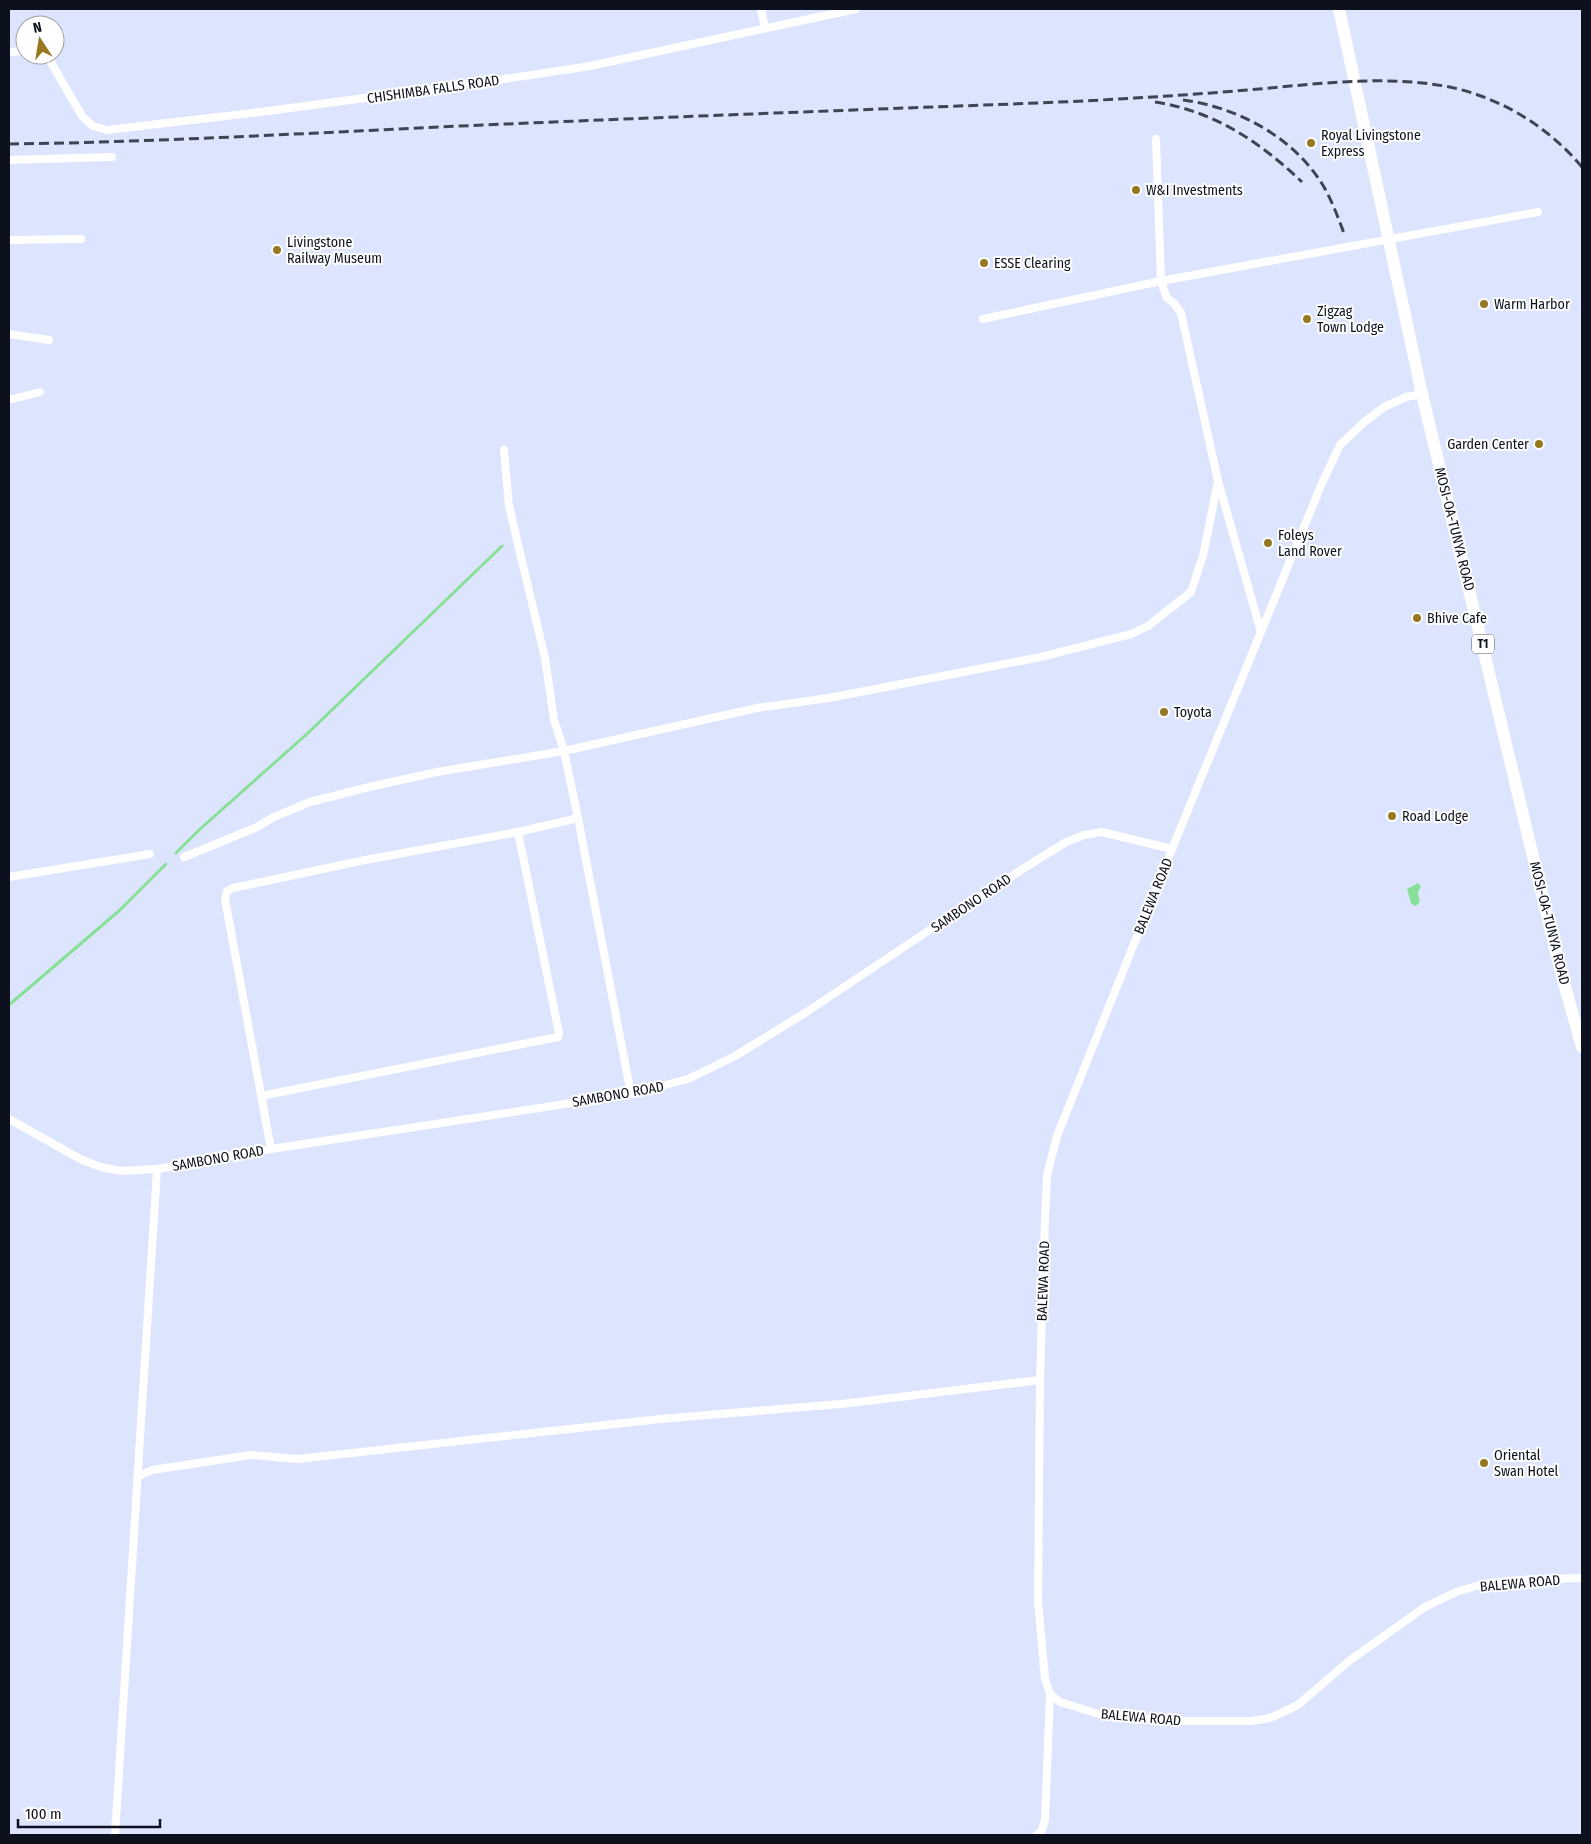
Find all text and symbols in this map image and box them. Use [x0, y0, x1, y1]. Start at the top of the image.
north arrow [15, 15, 65, 65]
text: N [32, 19, 43, 37]
street label: CHISHIMBA FALLS ROAD [366, 72, 500, 107]
place label: Royal Livingstone Express [1321, 127, 1421, 160]
marker: Royal Livingstone Express [1305, 137, 1317, 149]
place label: W&I Investments [1146, 182, 1243, 199]
marker: W&I Investments [1130, 184, 1142, 196]
place label: Livingstone Railway Museum [287, 234, 382, 267]
marker: Livingstone Railway Museum [271, 244, 283, 256]
place label: ESSE Clearing [994, 255, 1071, 272]
marker: ESSE Clearing [978, 257, 990, 269]
place label: Warm Harbor [1494, 296, 1570, 313]
marker: Warm Harbor [1478, 298, 1490, 310]
place label: Zigzag Town Lodge [1317, 303, 1384, 336]
marker: Zigzag Town Lodge [1301, 313, 1313, 325]
place label: Garden Center [1447, 436, 1529, 453]
marker: Garden Center [1533, 438, 1545, 450]
street label: MOSI-OA-TUNYA ROAD [1431, 466, 1478, 593]
place label: Foleys Land Rover [1278, 527, 1342, 560]
marker: Foleys Land Rover [1262, 537, 1274, 549]
place label: Bhive Cafe [1427, 610, 1487, 627]
marker: Bhive Cafe [1411, 612, 1423, 624]
road number: T1 [1472, 634, 1494, 654]
place label: Toyota [1174, 704, 1212, 721]
marker: Toyota [1158, 706, 1170, 718]
place label: Road Lodge [1402, 808, 1468, 825]
marker: Road Lodge [1386, 810, 1398, 822]
street label: BALEWA ROAD [1131, 856, 1176, 937]
street label: MOSI-OA-TUNYA ROAD [1526, 860, 1573, 987]
street label: SAMBONO ROAD [928, 870, 1015, 936]
street label: SAMBONO ROAD [571, 1078, 665, 1111]
street label: SAMBONO ROAD [171, 1142, 265, 1175]
street label: BALEWA ROAD [1034, 1240, 1053, 1322]
place label: Oriental Swan Hotel [1494, 1447, 1559, 1480]
marker: Oriental Swan Hotel [1478, 1457, 1490, 1469]
street label: BALEWA ROAD [1479, 1572, 1561, 1595]
street label: BALEWA ROAD [1100, 1706, 1182, 1729]
scale bar [18, 1796, 160, 1828]
text: 100 m [25, 1805, 62, 1823]

